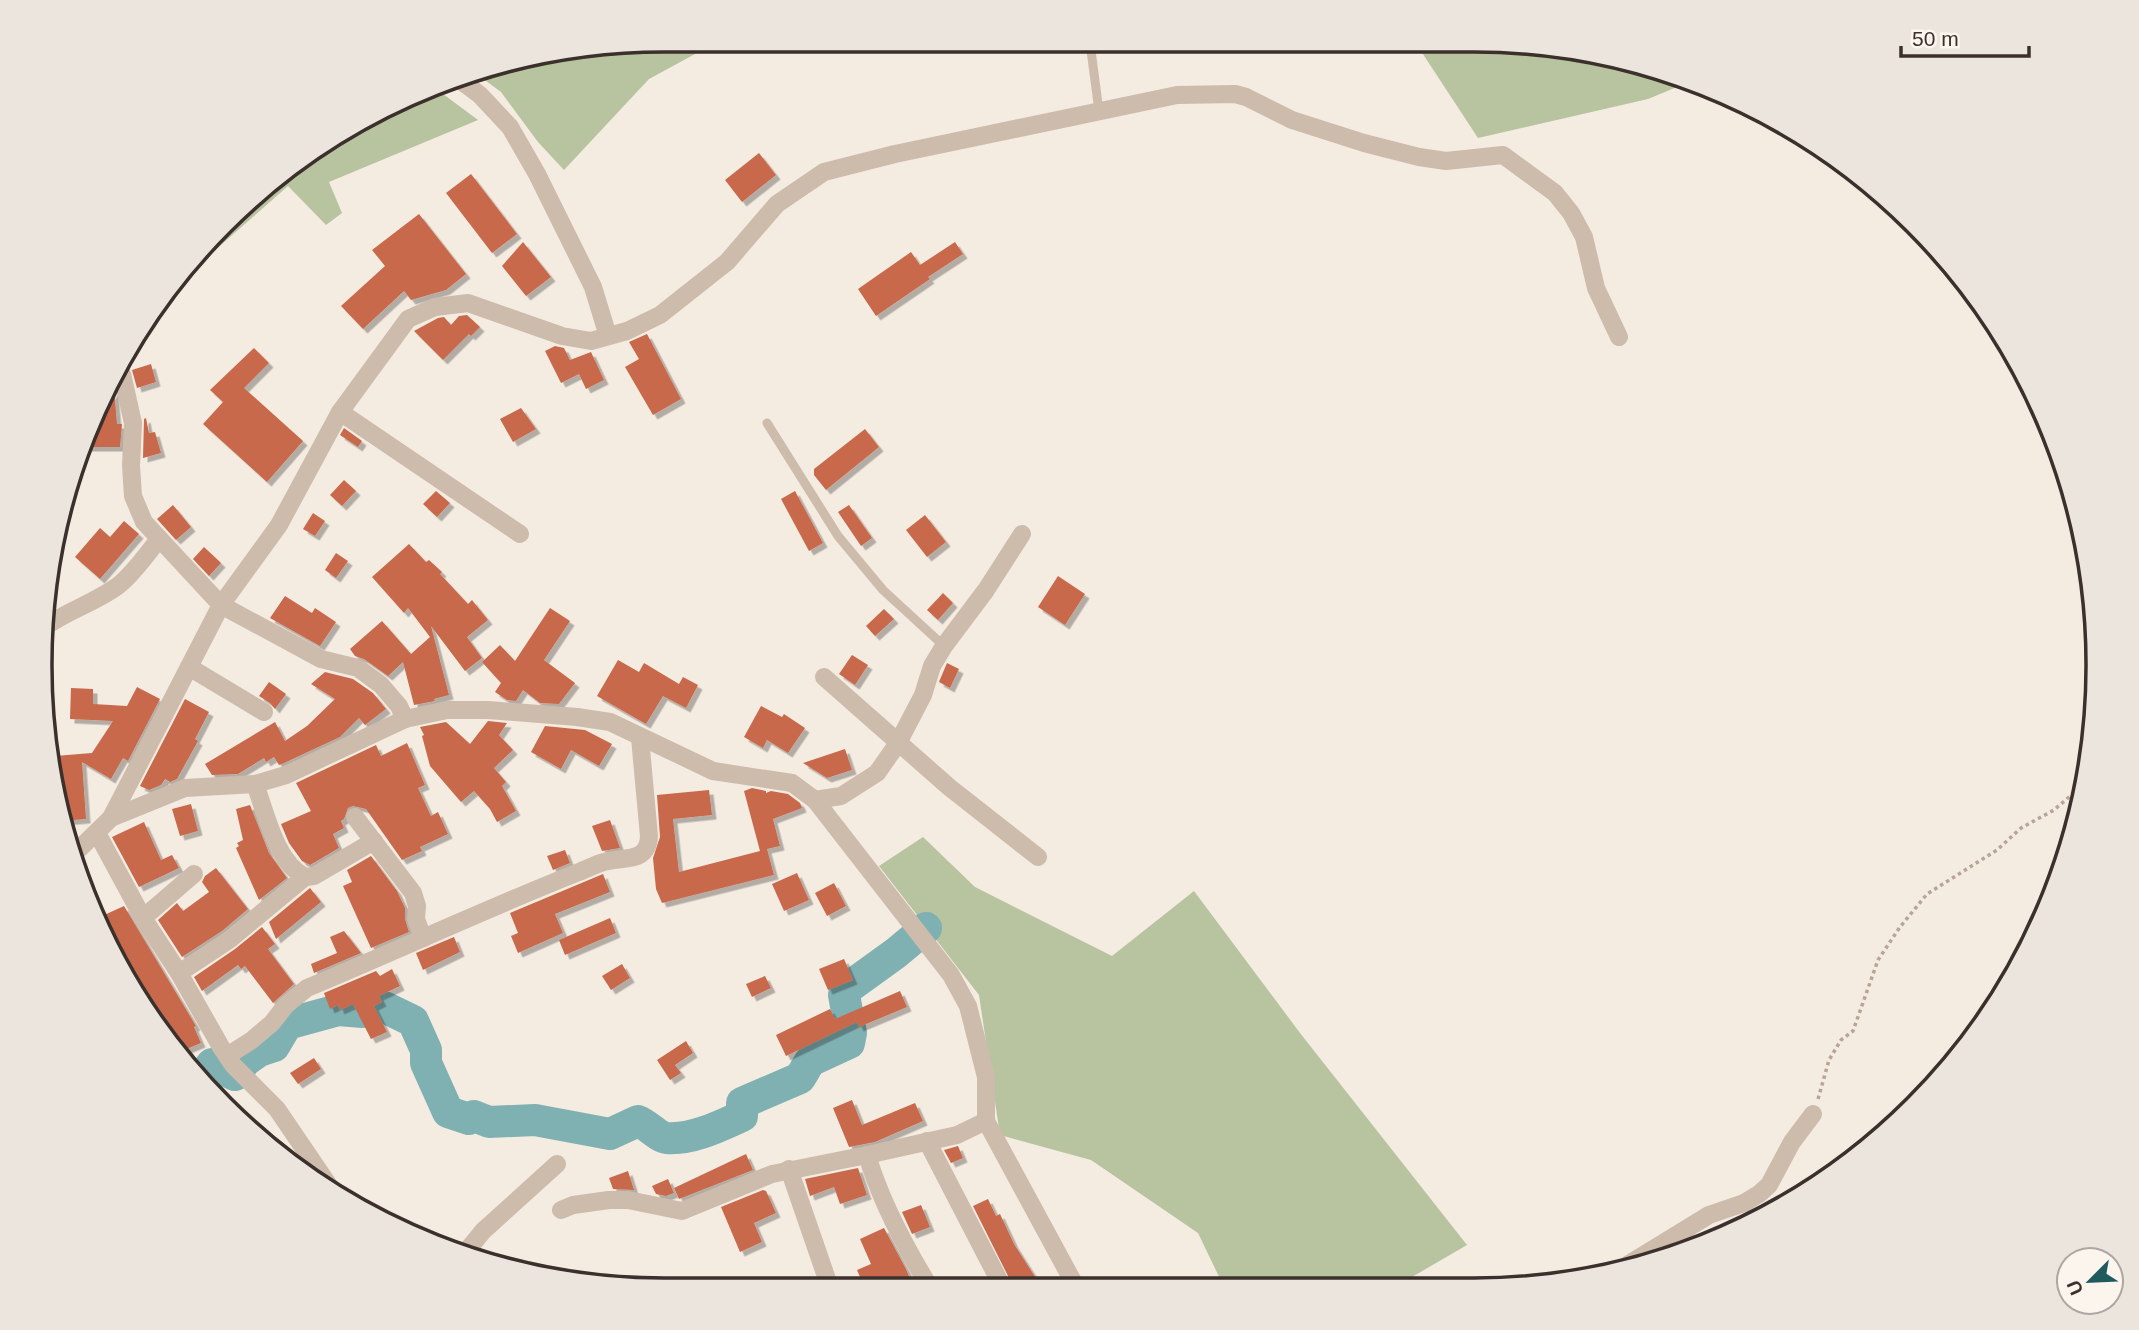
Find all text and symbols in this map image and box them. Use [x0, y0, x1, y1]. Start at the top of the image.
scale bar [1901, 14, 2029, 58]
text: 50 m [1912, 27, 1959, 50]
north arrow [2055, 1246, 2125, 1316]
text: U [2063, 1277, 2087, 1298]

